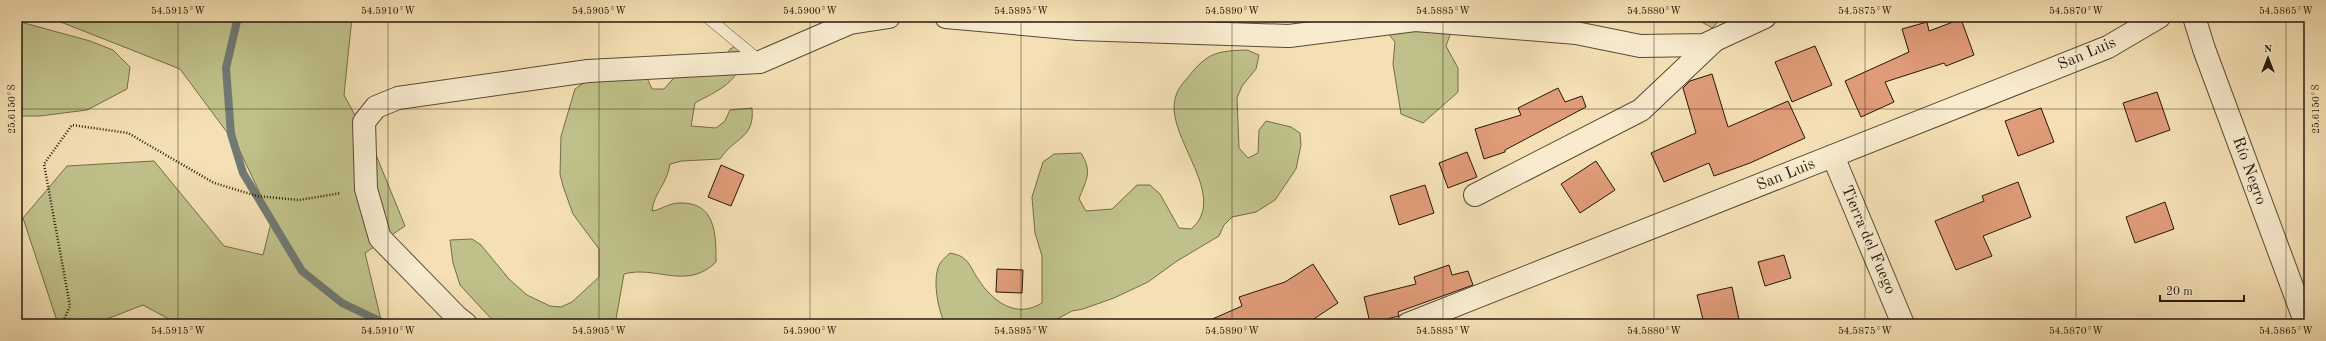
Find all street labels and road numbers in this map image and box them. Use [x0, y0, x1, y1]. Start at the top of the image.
street label: San Luis [2056, 35, 2118, 73]
street label: Río Negro [2229, 135, 2269, 207]
street label: San Luis [1754, 156, 1818, 194]
street label: Tierra del Fuego [1838, 183, 1898, 297]

